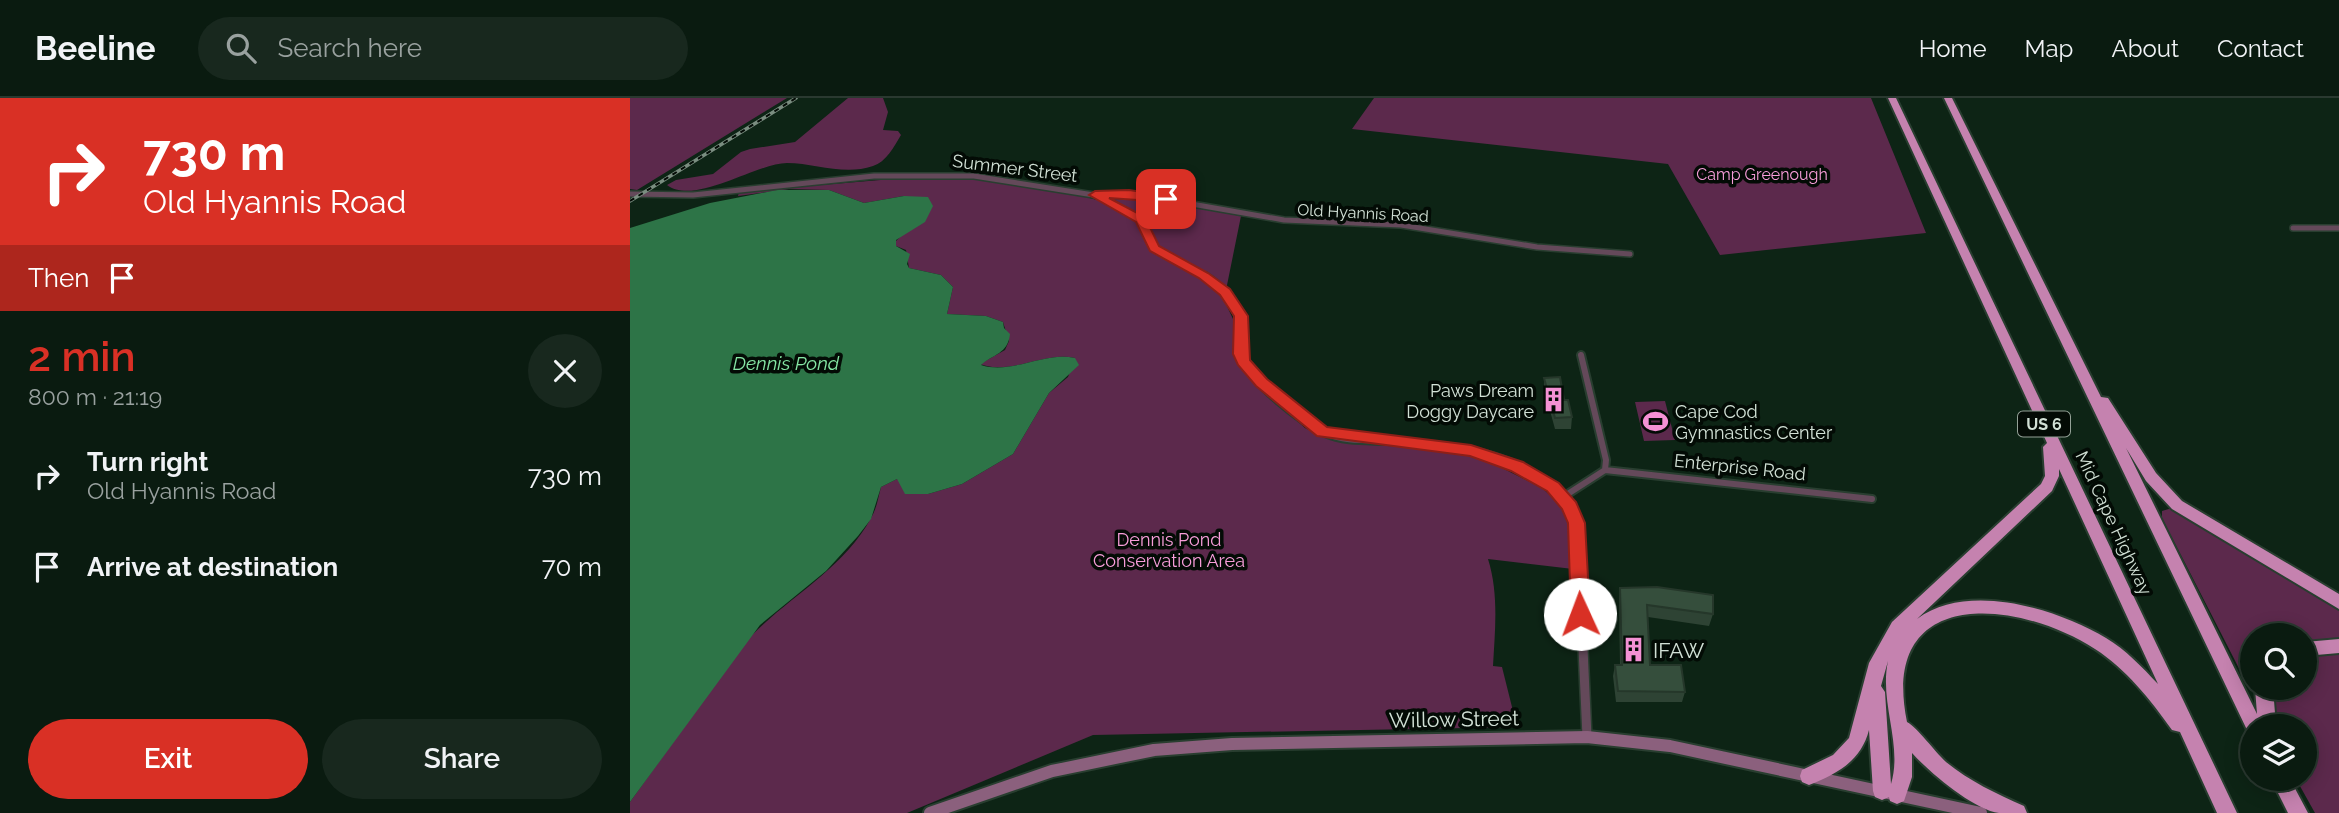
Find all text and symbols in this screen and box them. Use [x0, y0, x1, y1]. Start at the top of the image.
search box [198, 17, 688, 80]
text: Beeline [35, 29, 156, 68]
icon: search [222, 29, 260, 67]
text: Search here [278, 33, 422, 63]
text: Home [1919, 34, 1987, 63]
text: Map [2025, 34, 2073, 63]
text: About [2111, 34, 2179, 63]
text: Contact [2217, 34, 2304, 63]
text: 730 m [143, 124, 285, 181]
icon: right [28, 126, 119, 217]
street label: Summer Street [951, 150, 1079, 186]
park label: Camp Greenough [1696, 165, 1828, 184]
pin [1136, 169, 1196, 229]
icon: arrive [1147, 180, 1185, 218]
text: Old Hyannis Road [143, 183, 406, 220]
street label: Old Hyannis Road [1297, 200, 1429, 226]
icon: arrive [103, 259, 141, 297]
text: Then [28, 263, 89, 293]
text: 2 min [28, 332, 136, 381]
button: close [528, 334, 602, 408]
water label: Dennis Pond [733, 352, 840, 374]
place label: Paws Dream Doggy Daycare [1406, 380, 1534, 422]
text: 800 m · 21:19 [28, 383, 162, 410]
building icon: Paws Dream Doggy Daycare [1540, 386, 1568, 414]
place label: Cape Cod Gymnastics Center [1675, 401, 1833, 443]
sports icon: Cape Cod Gymnastics Center [1641, 407, 1669, 435]
road number: US 6 [2018, 412, 2070, 436]
text: Turn right [87, 447, 208, 477]
street label: Mid Cape Highway [2071, 448, 2157, 598]
street label: Enterprise Road [1673, 450, 1807, 484]
icon: right [28, 457, 66, 495]
text: 730 m [528, 461, 602, 491]
text: Old Hyannis Road [87, 477, 276, 504]
park label: Dennis Pond Conservation Area [1093, 529, 1245, 571]
icon: arrive [28, 548, 66, 586]
text: Arrive at destination [87, 552, 338, 582]
text: 70 m [542, 552, 602, 582]
position arrow [1543, 577, 1617, 651]
map controls [2240, 623, 2317, 791]
button: search [2240, 623, 2317, 700]
building icon: IFAW [1619, 636, 1647, 664]
place label: IFAW [1653, 638, 1704, 663]
street label: Willow Street [1389, 705, 1519, 733]
button: layers [2240, 714, 2317, 791]
button: Exit [28, 719, 308, 799]
button: Share [322, 719, 602, 799]

